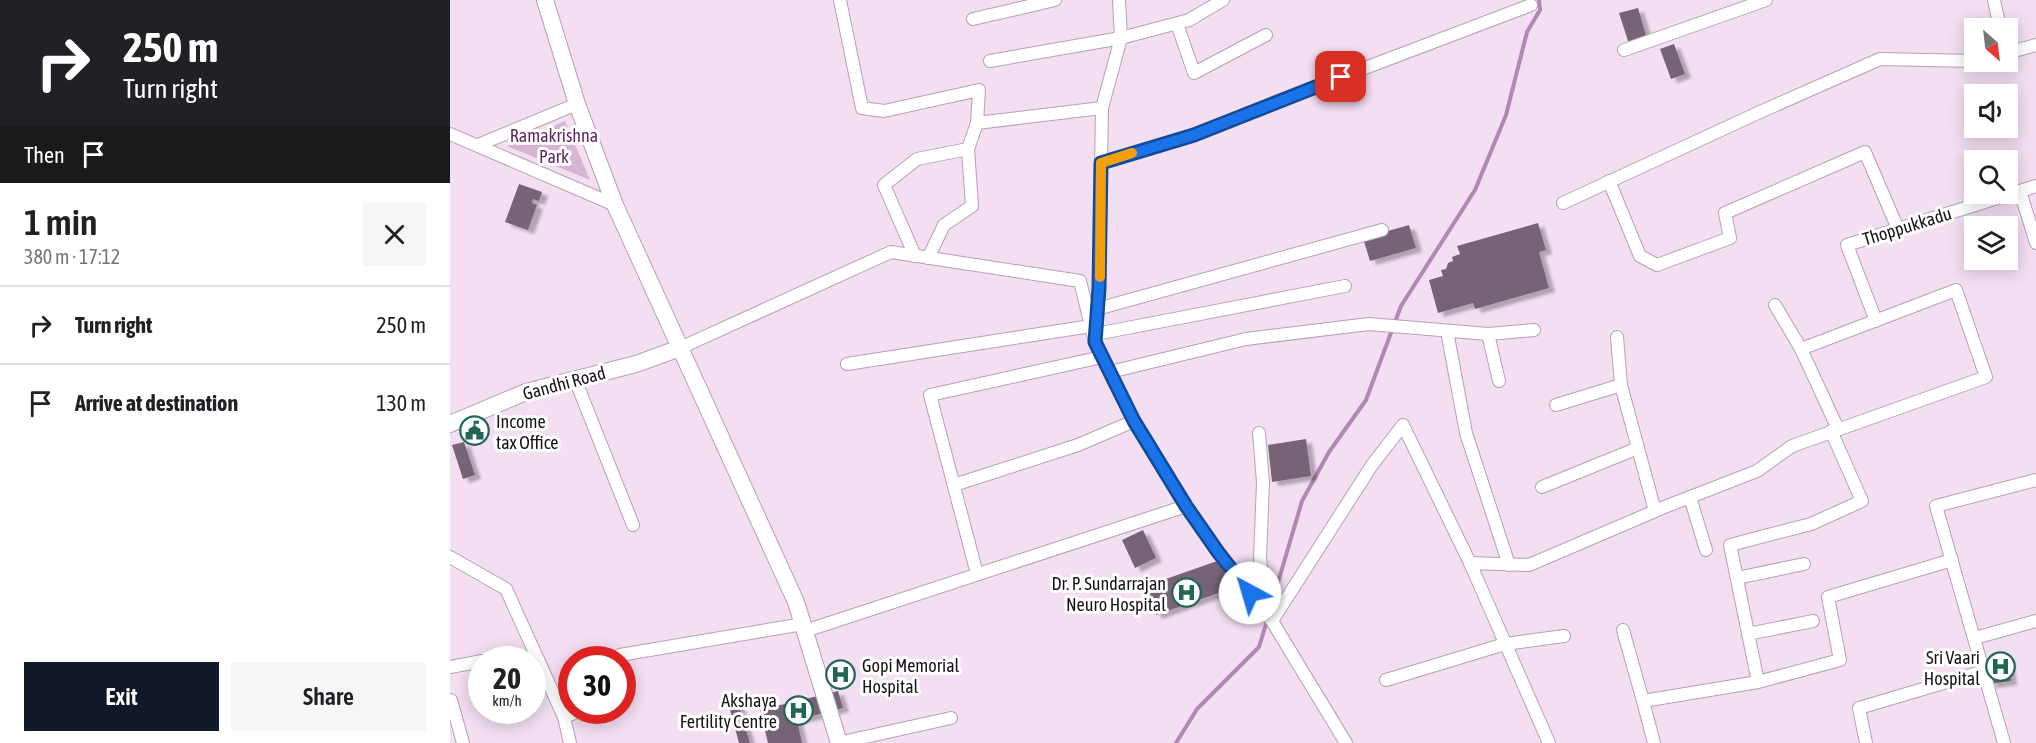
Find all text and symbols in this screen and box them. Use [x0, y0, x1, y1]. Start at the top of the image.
north arrow [1964, 18, 2018, 72]
map controls [1964, 18, 2018, 270]
text: 250 m [123, 23, 218, 71]
icon: right [24, 24, 102, 102]
pin [1315, 51, 1366, 102]
icon: arrive [1324, 60, 1357, 93]
text: Turn right [123, 73, 218, 104]
button: sound [1964, 84, 2018, 138]
park label: Ramakrishna Park [510, 125, 598, 167]
icon: arrive [77, 138, 110, 171]
text: Then [24, 142, 65, 168]
button: search [1964, 150, 2018, 204]
text: 1 min [24, 201, 98, 243]
button: close [363, 203, 426, 266]
street label: Thoppukkadu [1860, 203, 1954, 249]
button: layers [1964, 216, 2018, 270]
text: 380 m · 17:12 [24, 245, 120, 268]
icon: right [24, 309, 57, 342]
text: Turn right [75, 312, 152, 338]
text: 250 m [376, 312, 426, 338]
street label: Gandhi Road [520, 362, 608, 404]
icon: arrive [24, 387, 57, 420]
text: Arrive at destination [75, 390, 238, 416]
text: 130 m [376, 390, 426, 416]
place label: Income tax Office [496, 411, 559, 453]
public building icon: Income tax Office [459, 415, 491, 447]
position arrow [1218, 561, 1282, 625]
place label: Dr. P. Sundarrajan Neuro Hospital [1051, 573, 1166, 615]
hospital icon: Dr. P. Sundarrajan Neuro Hospital [1171, 577, 1203, 609]
speed limit sign: 30 [558, 646, 636, 724]
place label: Sri Vaari Hospital [1924, 647, 1980, 689]
hospital icon: Sri Vaari Hospital [1985, 651, 2017, 683]
place label: Gopi Memorial Hospital [862, 655, 960, 697]
hospital icon: Gopi Memorial Hospital [825, 659, 857, 691]
text: 20 [493, 661, 521, 695]
button: Exit [24, 662, 219, 731]
button: Share [231, 662, 426, 731]
place label: Akshaya Fertility Centre [680, 690, 777, 732]
text: km/h [492, 692, 522, 709]
hospital icon: Akshaya Fertility Centre [782, 694, 814, 726]

